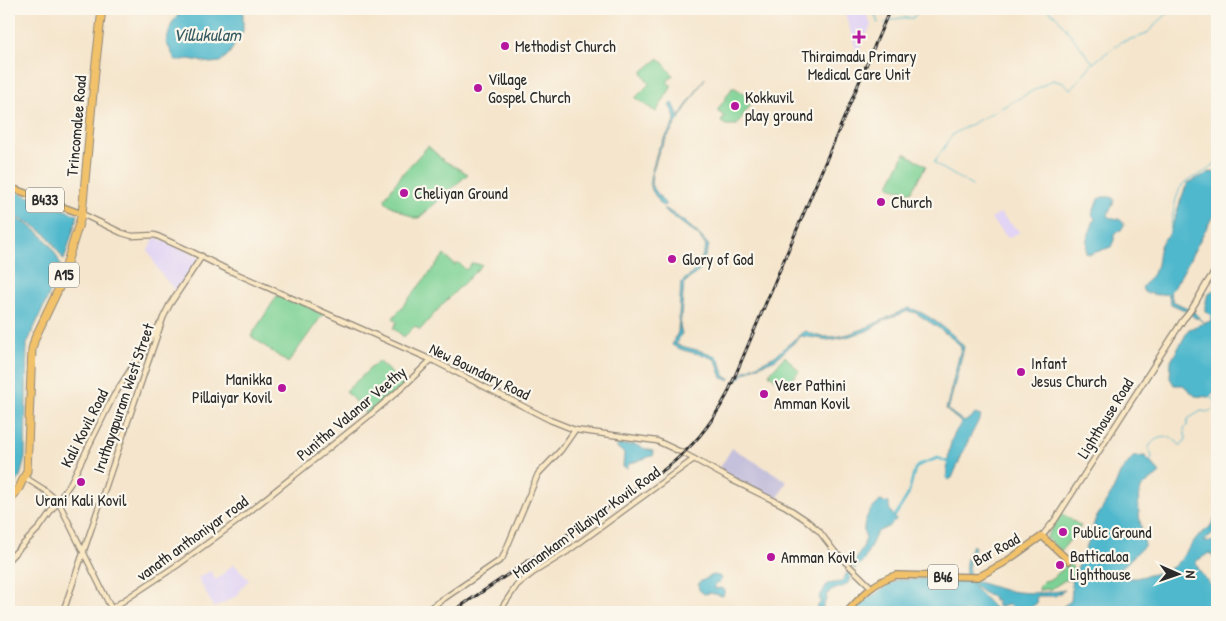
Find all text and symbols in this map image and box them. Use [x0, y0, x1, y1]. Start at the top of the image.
water label: Villukulam [173, 22, 242, 47]
marker: Thiraimadu Primary Medical Care Unit [852, 30, 866, 44]
place label: Methodist Church [515, 35, 616, 57]
marker: Methodist Church [499, 40, 511, 52]
place label: Thiraimadu Primary Medical Care Unit [802, 45, 917, 85]
place label: Village Gospel Church [488, 68, 571, 108]
street label: Trincomalee Road [61, 75, 91, 177]
marker: Village Gospel Church [472, 82, 484, 94]
place label: Kokkuvil play ground [745, 86, 812, 126]
marker: Kokkuvil play ground [729, 100, 741, 112]
place label: Cheliyan Ground [414, 182, 508, 204]
marker: Cheliyan Ground [398, 187, 410, 199]
road number: B433 [26, 188, 64, 212]
place label: Church [891, 191, 932, 213]
marker: Church [875, 196, 887, 208]
place label: Glory of God [682, 248, 753, 270]
marker: Glory of God [666, 253, 678, 265]
road number: A15 [49, 262, 79, 288]
street label: Iruthayapuram West Street [87, 320, 159, 476]
street label: New Boundary Road [426, 337, 534, 405]
place label: Infant Jesus Church [1031, 352, 1107, 392]
street label: Punitha Valanar Veethy [291, 360, 411, 465]
marker: Infant Jesus Church [1015, 366, 1027, 378]
place label: Manikka Pillaiyar Kovil [192, 368, 273, 408]
place label: Veer Pathini Amman Kovil [774, 374, 851, 414]
street label: Lighthouse Road [1072, 374, 1138, 462]
marker: Manikka Pillaiyar Kovil [276, 382, 288, 394]
street label: Kali Kovil Road [55, 385, 113, 471]
marker: Veer Pathini Amman Kovil [758, 388, 770, 400]
street label: Mamankam Pillaiyar Kovil Road [508, 461, 664, 583]
marker: Urani Kali Kovil [75, 476, 87, 488]
place label: Urani Kali Kovil [36, 489, 127, 511]
street label: vanath anthoniyar road [132, 490, 252, 586]
place label: Public Ground [1073, 521, 1152, 543]
marker: Public Ground [1057, 526, 1069, 538]
street label: Bar Road [969, 527, 1023, 571]
place label: Batticaloa Lighthouse [1070, 545, 1132, 585]
place label: Amman Kovil [781, 546, 858, 568]
north arrow [1154, 548, 1204, 598]
marker: Amman Kovil [765, 551, 777, 563]
marker: Batticaloa Lighthouse [1054, 559, 1066, 571]
road number: B46 [928, 564, 958, 590]
text: N [1182, 570, 1201, 579]

